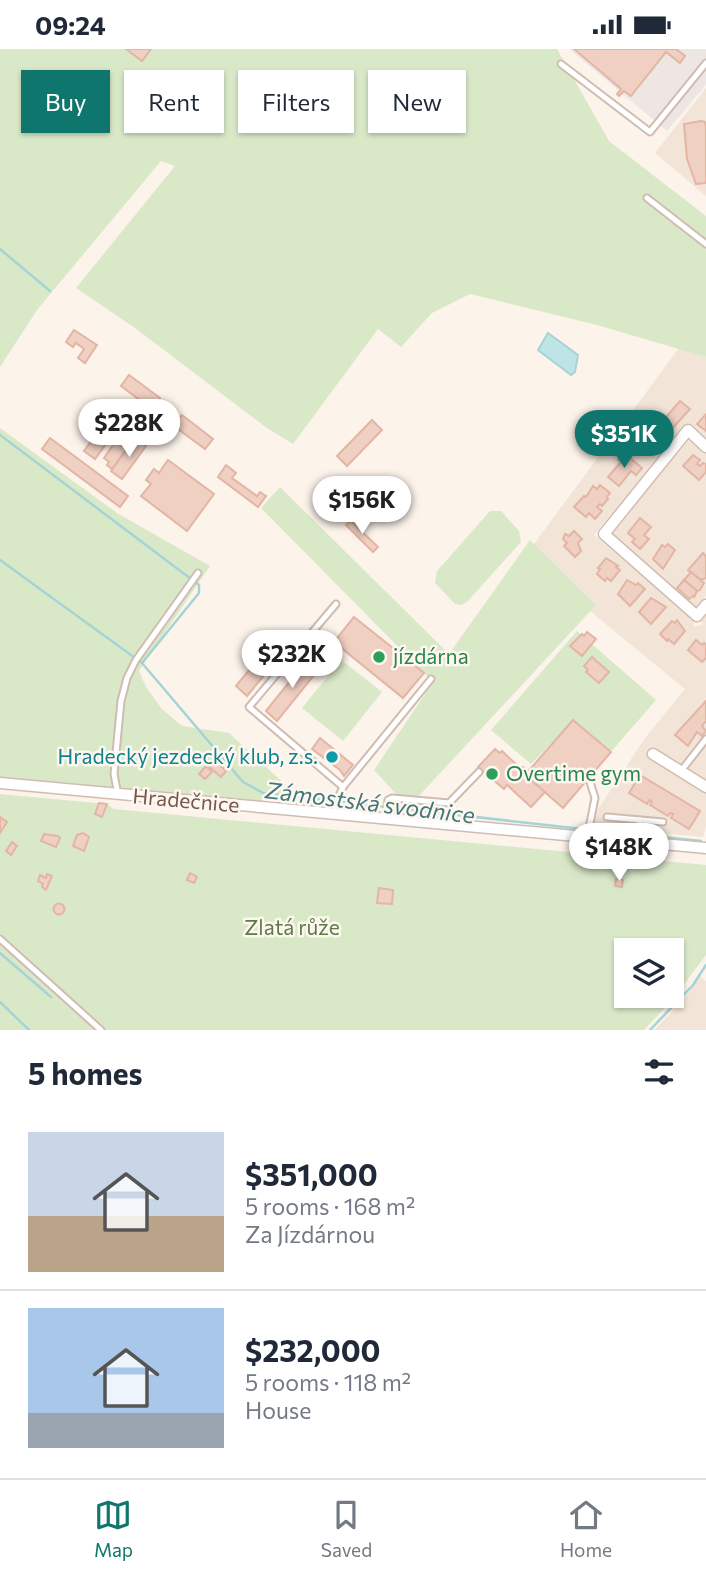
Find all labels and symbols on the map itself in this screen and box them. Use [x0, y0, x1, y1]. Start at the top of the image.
pin: $228K [80, 399, 178, 459]
pin: $351K [575, 411, 673, 470]
pin: $156K [313, 477, 411, 536]
pin: $232K [243, 631, 341, 690]
place label: jízdárna [393, 643, 469, 668]
marker: jízdárna [371, 649, 387, 665]
place label: Hradecký jezdecký klub, z.s. [58, 743, 318, 768]
marker: Hradecký jezdecký klub, z.s. [324, 749, 340, 765]
place label: Overtime gym [506, 760, 641, 785]
marker: Overtime gym [484, 766, 500, 782]
water label: Zámostská svodnice [263, 775, 477, 829]
street label: Hradečnice [132, 782, 241, 817]
pin: $148K [570, 823, 668, 883]
park label: Zlatá růže [244, 914, 340, 939]

